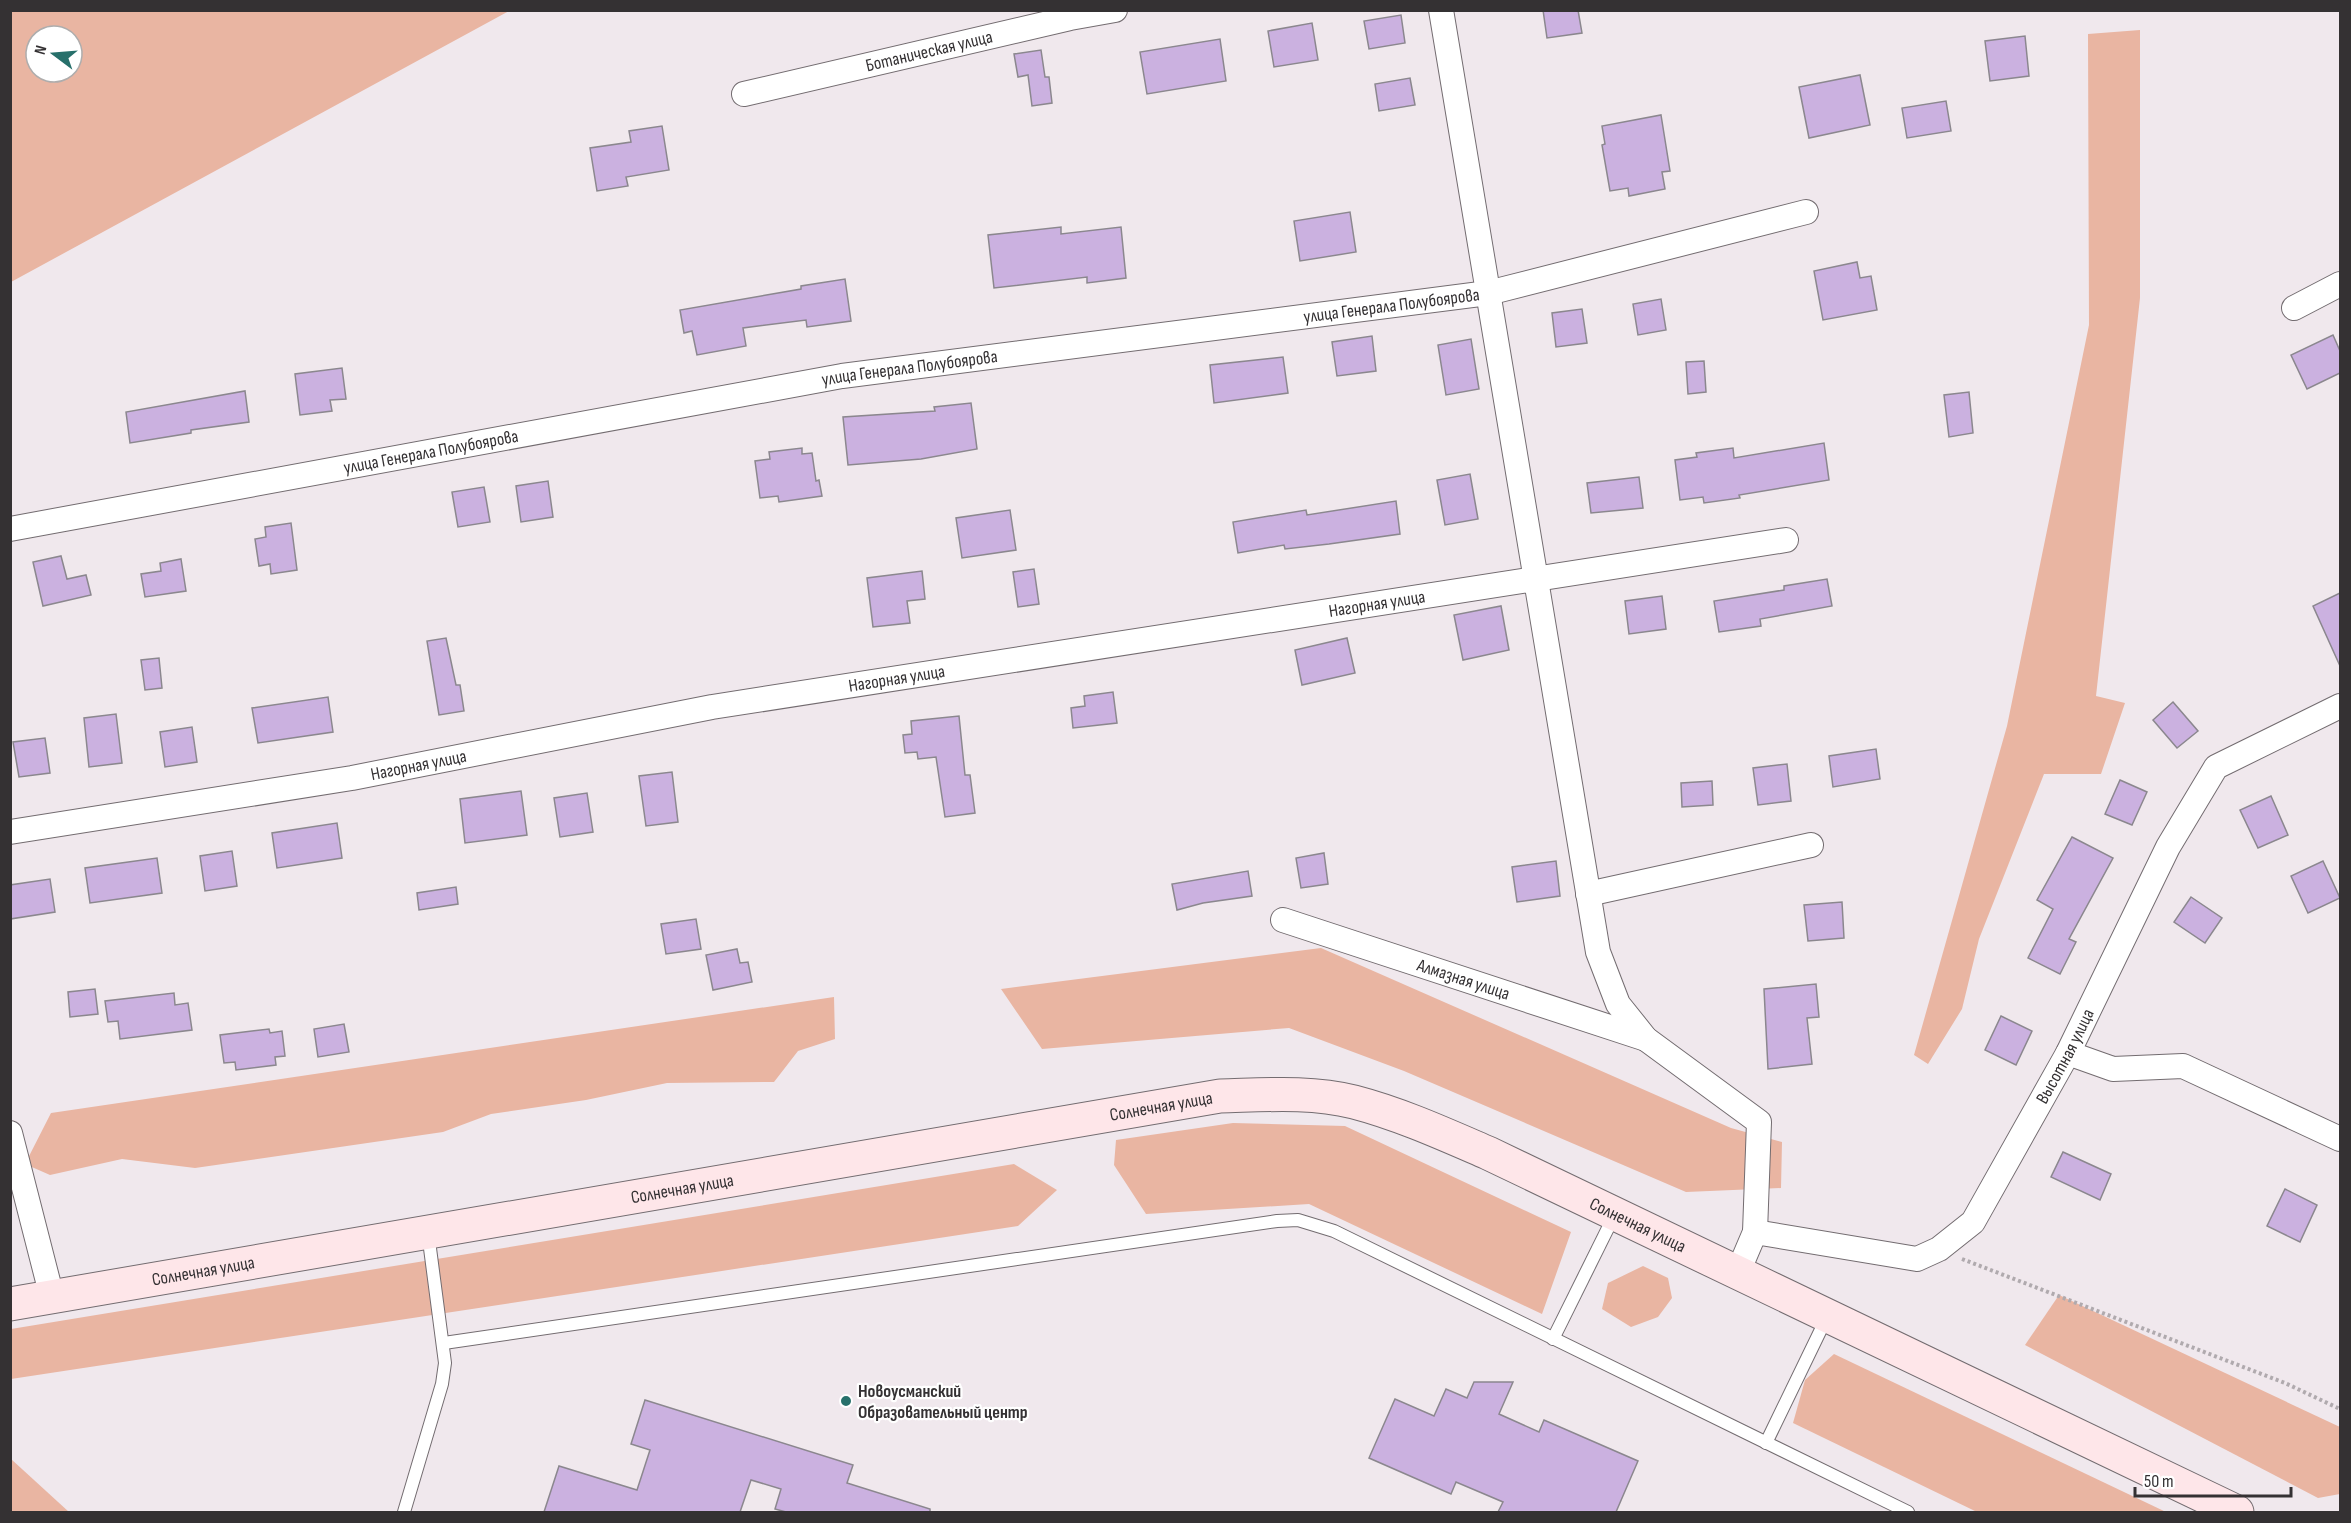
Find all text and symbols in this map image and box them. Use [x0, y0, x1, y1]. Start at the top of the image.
north arrow [24, 24, 84, 84]
street label: Ботаническая улица [864, 26, 994, 76]
text: N [31, 44, 51, 57]
street label: улица Генерала Полубоярова [1302, 284, 1481, 327]
street label: улица Генерала Полубоярова [820, 346, 999, 390]
street label: улица Генерала Полубоярова [342, 425, 520, 478]
street label: Нагорная улица [1327, 586, 1427, 621]
street label: Нагорная улица [847, 660, 946, 696]
street label: Нагорная улица [369, 745, 468, 785]
street label: Алмазная улица [1414, 954, 1512, 1004]
street label: Высотная улица [2031, 1005, 2098, 1107]
street label: Солнечная улица [1108, 1087, 1214, 1125]
street label: Солнечная улица [629, 1169, 735, 1208]
street label: Солнечная улица [1586, 1193, 1689, 1257]
street label: Солнечная улица [150, 1252, 256, 1290]
place label: Новоусманский Образовательный центр [858, 1381, 1028, 1423]
marker: Новоусманский Образовательный центр [839, 1394, 853, 1408]
scale bar [2135, 1460, 2291, 1498]
text: 50 m [2144, 1471, 2174, 1492]

